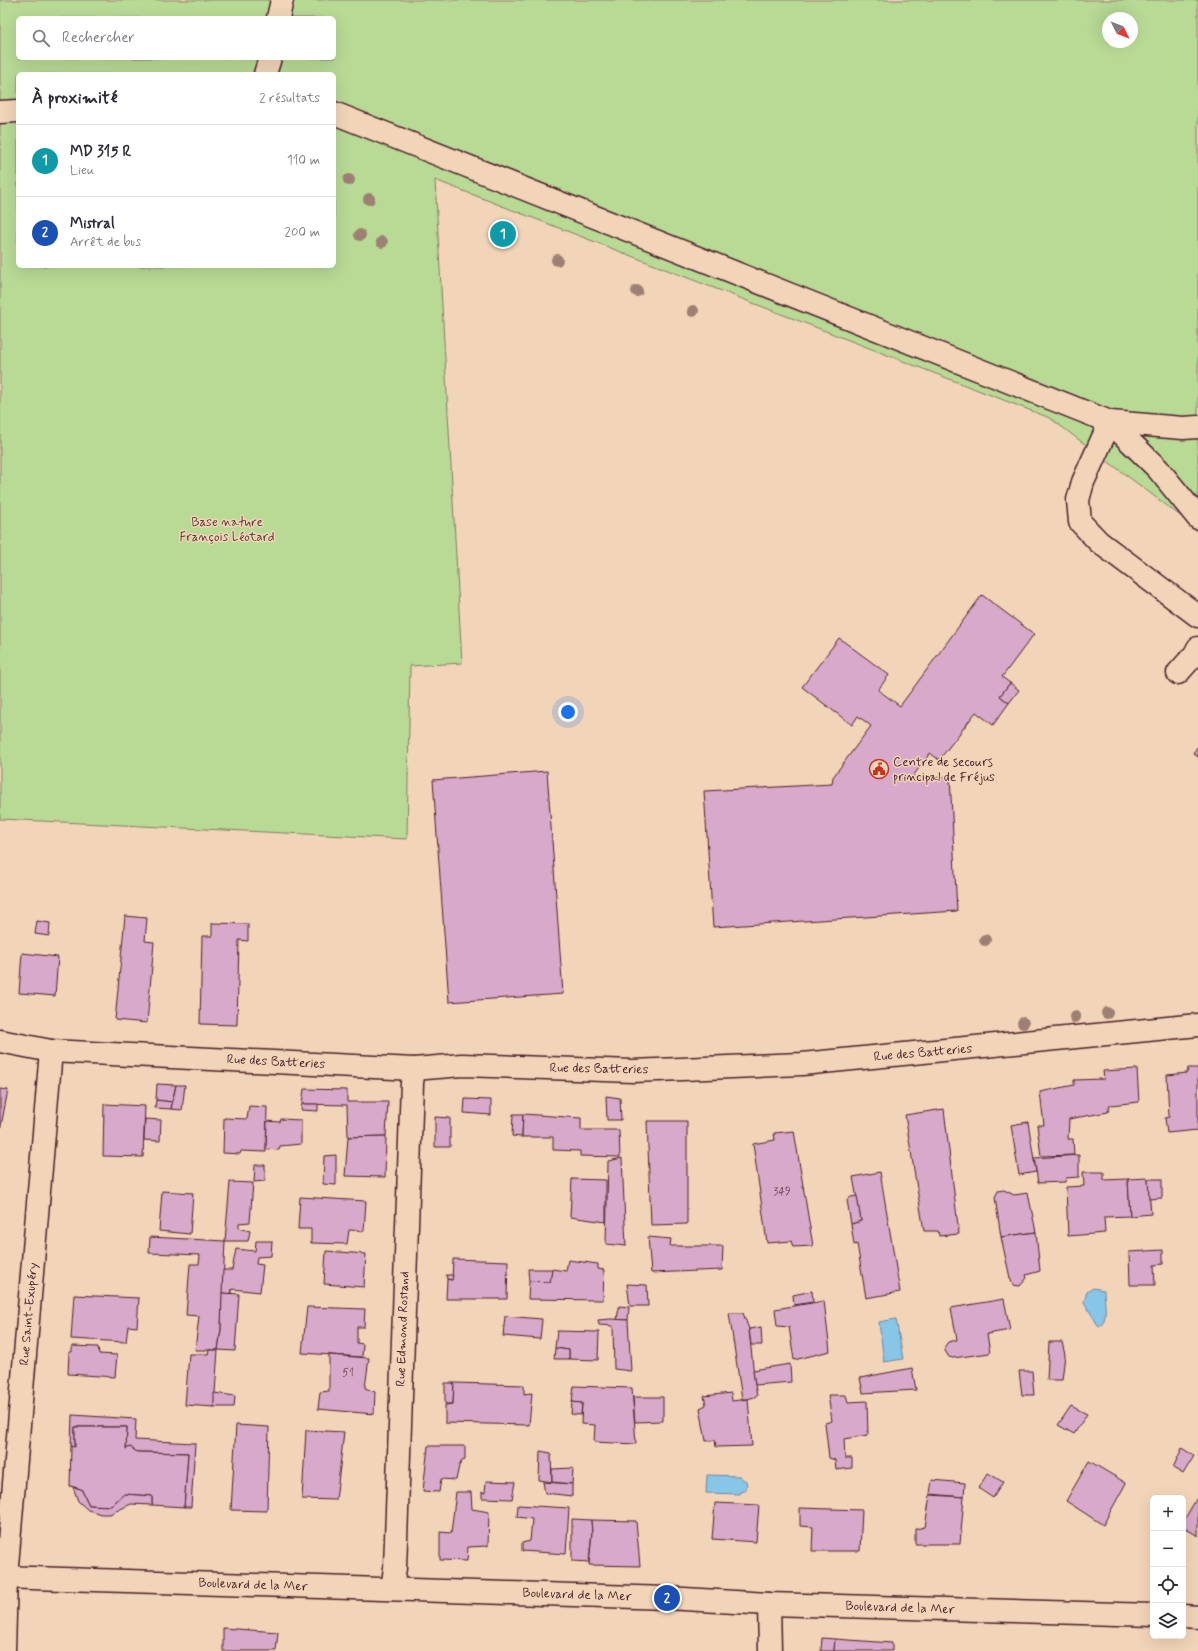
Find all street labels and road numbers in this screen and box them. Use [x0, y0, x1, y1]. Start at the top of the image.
street label: Rue des Batteries [873, 1040, 973, 1066]
street label: Rue des Batteries [226, 1051, 326, 1073]
street label: Rue des Batteries [549, 1060, 649, 1078]
street label: Rue Saint-Exupéry [16, 1262, 42, 1366]
street label: Rue Edmond Rostand [392, 1271, 414, 1387]
street label: Boulevard de la Mer [198, 1575, 309, 1595]
street label: Boulevard de la Mer [522, 1585, 633, 1605]
street label: Boulevard de la Mer [845, 1598, 956, 1618]

